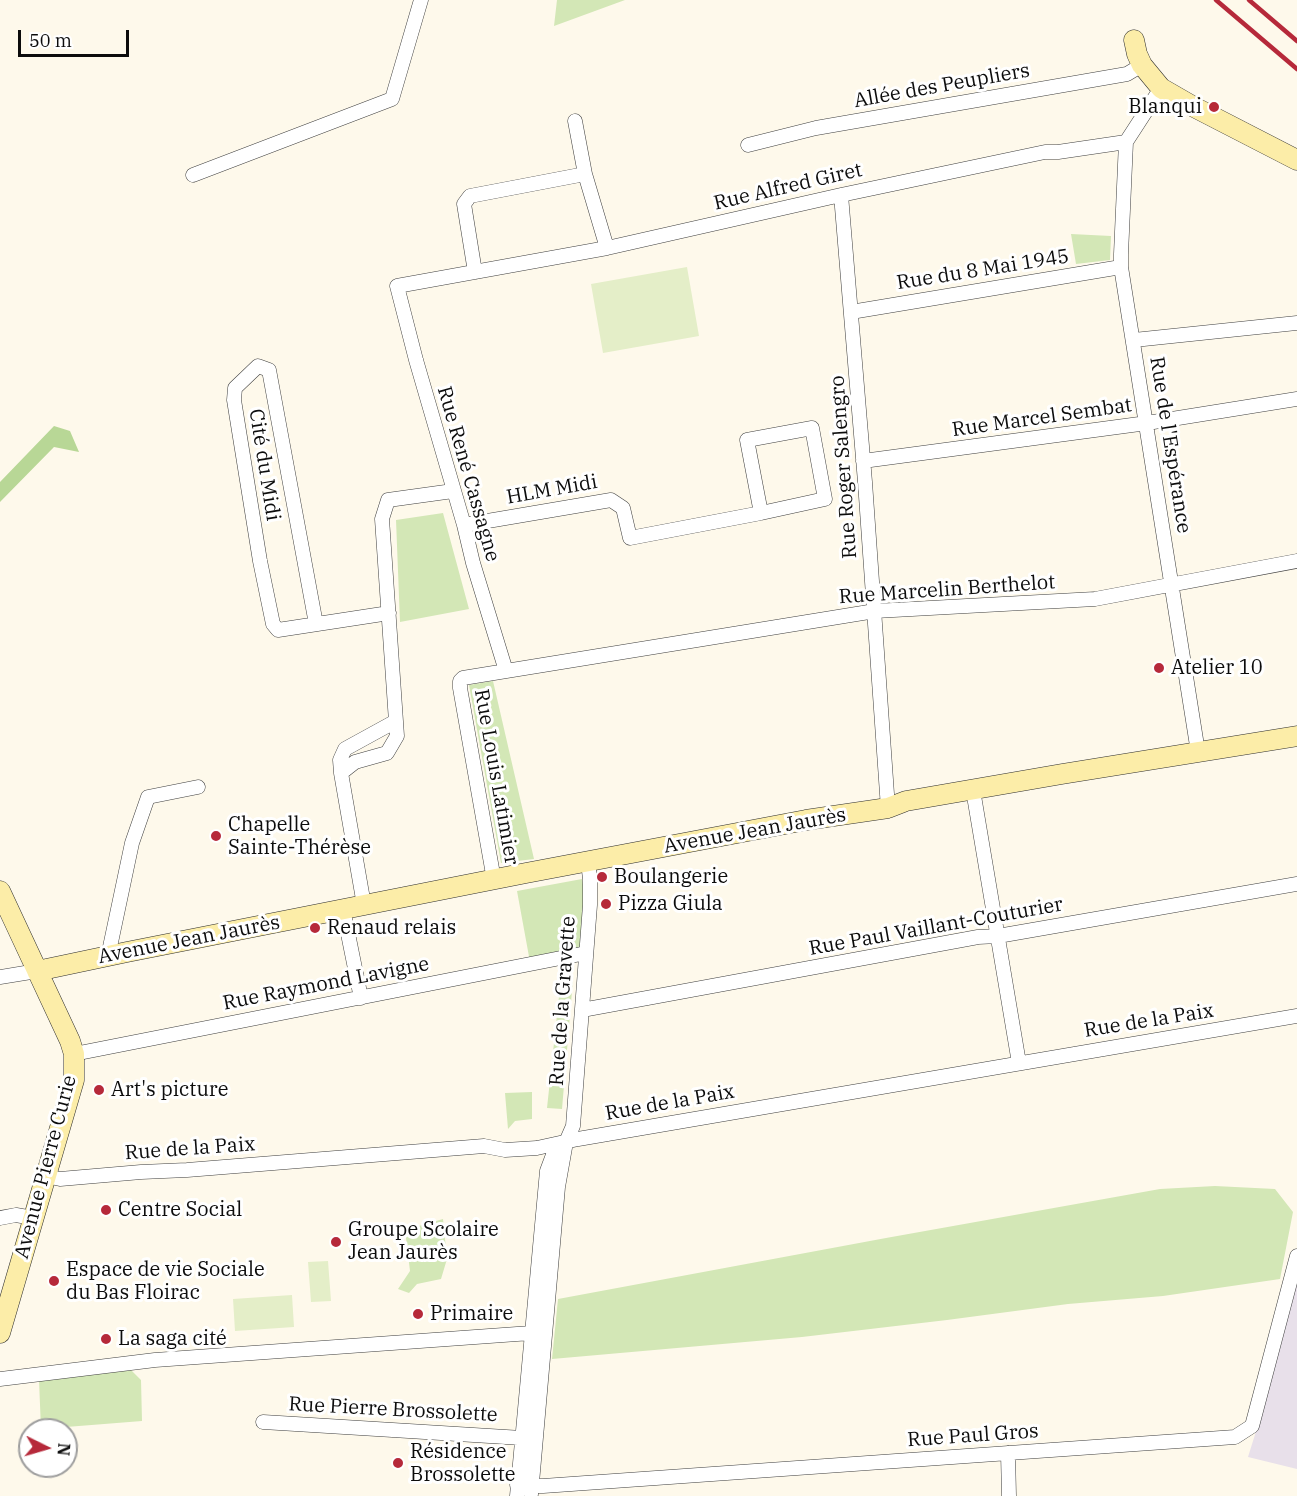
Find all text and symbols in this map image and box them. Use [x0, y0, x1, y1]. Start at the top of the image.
scale bar [21, 18, 132, 56]
text: 50 m [29, 29, 72, 52]
street label: Allée des Peupliers [852, 59, 1032, 113]
place label: Blanqui [1128, 95, 1202, 119]
marker: Blanqui [1207, 100, 1221, 114]
street label: Rue Alfred Giret [712, 158, 864, 216]
street label: Rue du 8 Mai 1945 [895, 245, 1071, 295]
street label: Rue de l'Espérance [1144, 355, 1196, 535]
street label: Rue Roger Salengro [826, 375, 862, 559]
street label: Rue René Cassagne [431, 384, 505, 564]
street label: Rue Marcel Sembat [951, 394, 1133, 442]
street label: Cité du Midi [243, 407, 285, 523]
street label: HLM Midi [505, 470, 599, 510]
street label: Rue Marcelin Berthelot [838, 570, 1056, 610]
place label: Atelier 10 [1171, 656, 1263, 680]
marker: Atelier 10 [1152, 661, 1166, 675]
street label: Rue Louis Latimier [469, 687, 523, 867]
street label: Avenue Jean Jaurès [662, 803, 848, 859]
place label: Chapelle Sainte-Thérèse [228, 813, 371, 860]
marker: Chapelle Sainte-Thérèse [209, 829, 223, 843]
place label: Boulangerie [614, 865, 728, 889]
marker: Boulangerie [595, 870, 609, 884]
place label: Pizza Giula [618, 892, 723, 916]
street label: Rue Paul Vaillant-Couturier [807, 893, 1065, 961]
marker: Pizza Giula [599, 897, 613, 911]
street label: Avenue Jean Jaurès [96, 911, 282, 969]
street label: Rue de la Gravette [545, 915, 581, 1087]
place label: Renaud relais [327, 916, 456, 940]
marker: Renaud relais [308, 921, 322, 935]
street label: Rue Raymond Lavigne [221, 952, 431, 1016]
street label: Rue de la Paix [1083, 999, 1215, 1043]
street label: Avenue Pierre Curie [10, 1073, 82, 1261]
place label: Art's picture [111, 1078, 228, 1102]
street label: Rue de la Paix [604, 1080, 736, 1126]
marker: Art's picture [92, 1083, 106, 1097]
street label: Rue de la Paix [124, 1132, 256, 1166]
place label: Centre Social [118, 1198, 242, 1222]
marker: Centre Social [99, 1203, 113, 1217]
place label: Groupe Scolaire Jean Jaurès [348, 1218, 499, 1265]
marker: Groupe Scolaire Jean Jaurès [329, 1235, 343, 1249]
place label: Espace de vie Sociale du Bas Floirac [66, 1258, 265, 1305]
marker: Espace de vie Sociale du Bas Floirac [47, 1274, 61, 1288]
place label: Primaire [430, 1302, 513, 1326]
marker: Primaire [411, 1307, 425, 1321]
place label: La saga cité [118, 1327, 227, 1351]
marker: La saga cité [99, 1332, 113, 1346]
street label: Rue Pierre Brossolette [288, 1393, 498, 1427]
north arrow [18, 1418, 78, 1478]
street label: Rue Paul Gros [907, 1419, 1039, 1453]
place label: Résidence Brossolette [410, 1440, 516, 1487]
text: N [53, 1442, 74, 1457]
marker: Résidence Brossolette [391, 1456, 405, 1470]

